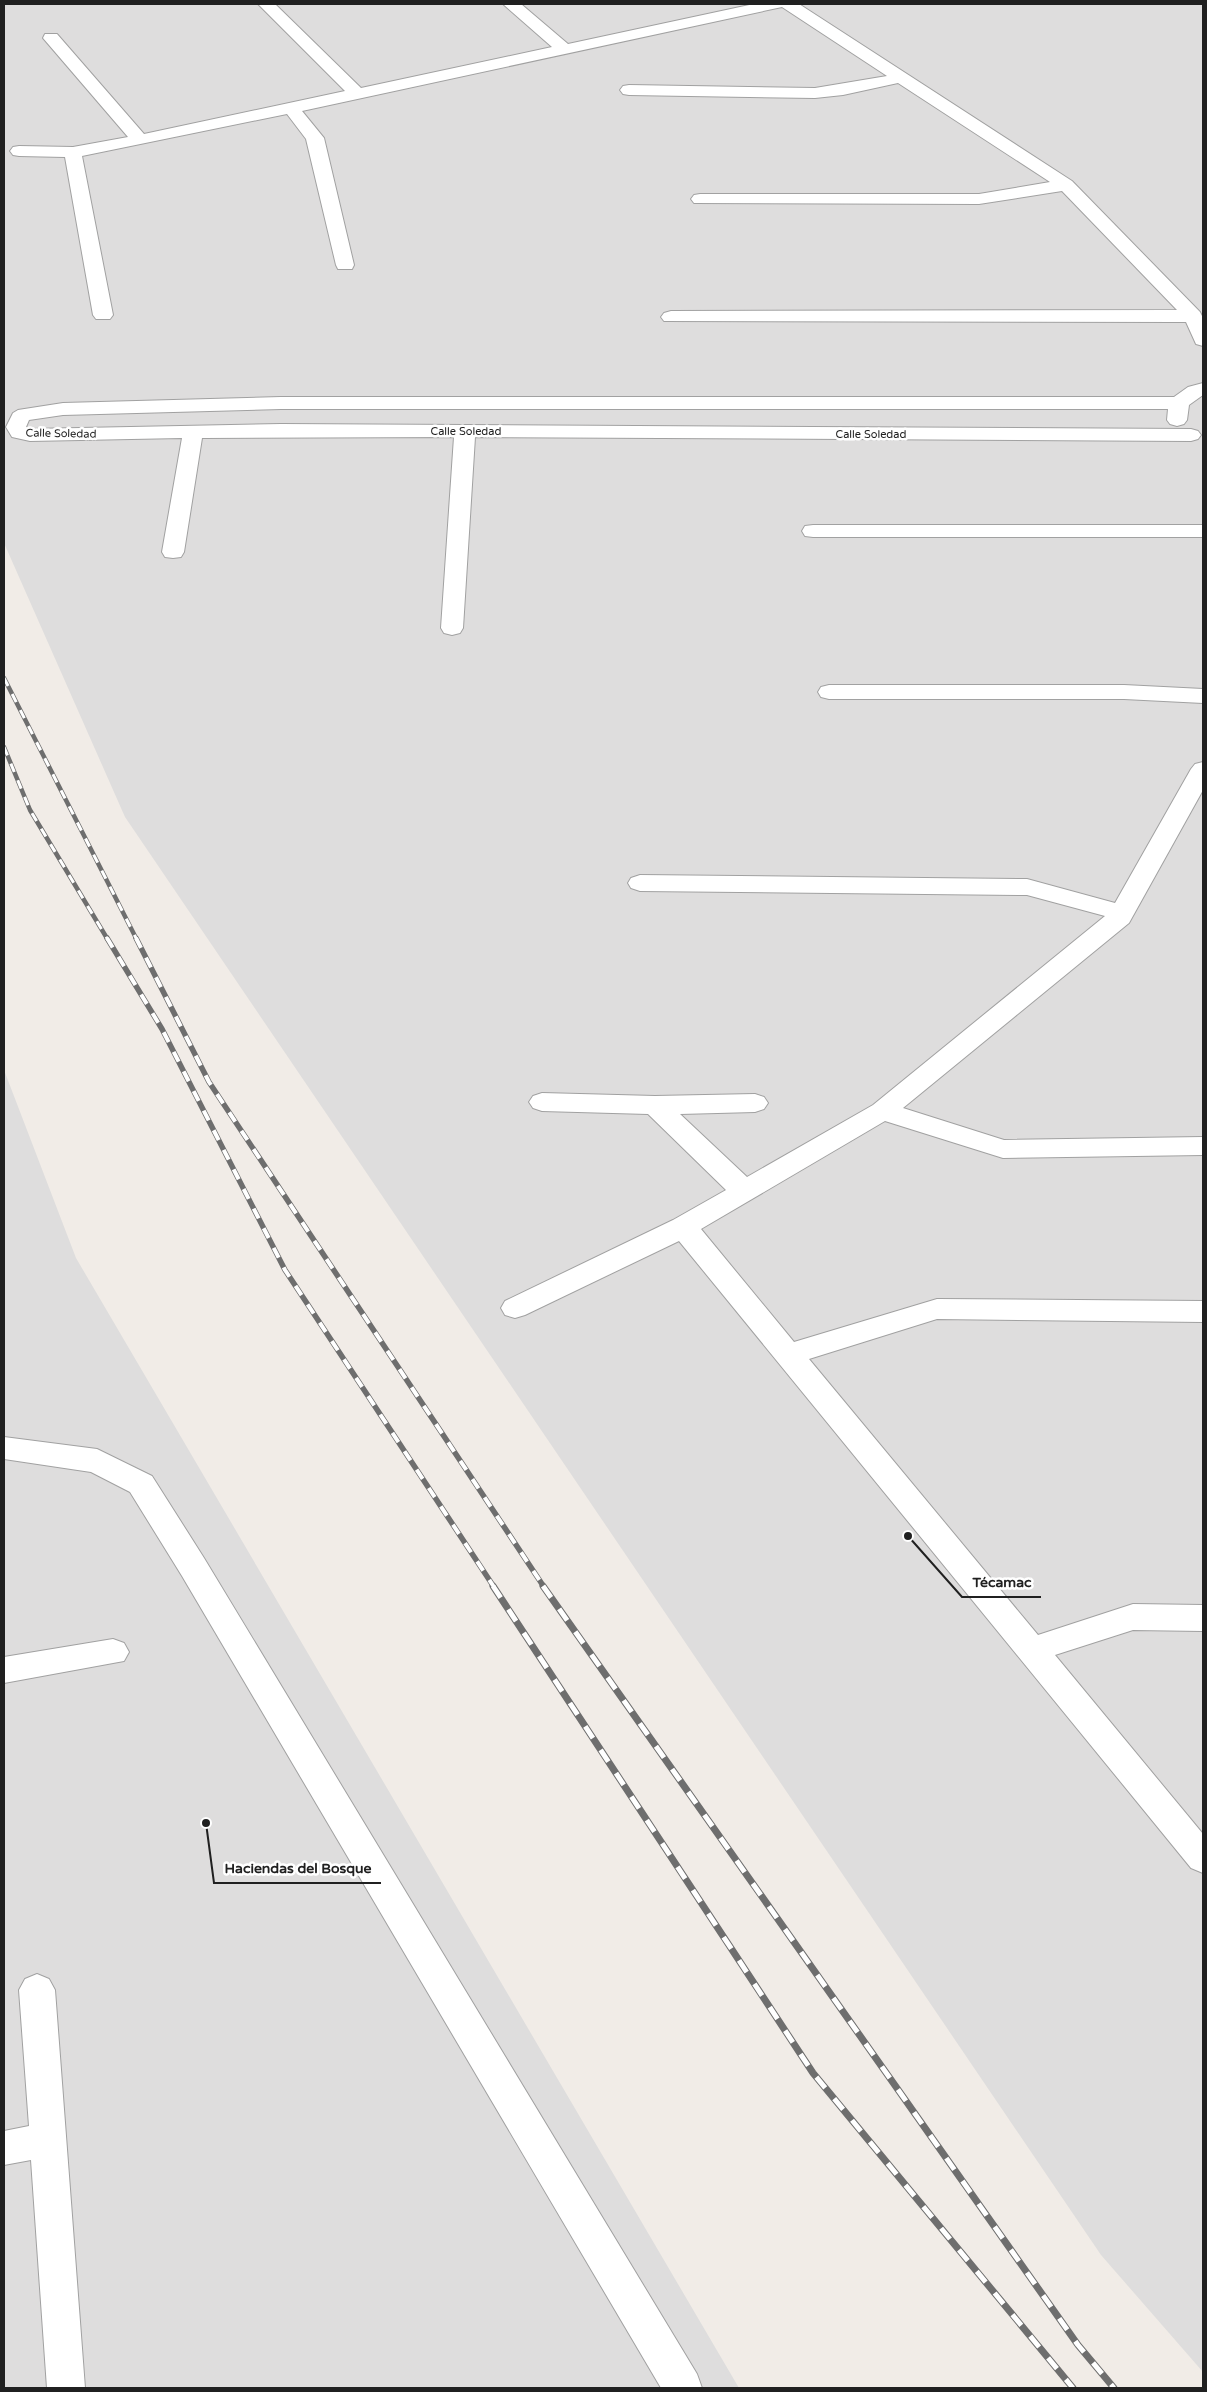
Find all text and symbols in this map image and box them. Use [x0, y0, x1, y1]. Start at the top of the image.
street label: Calle Soledad [431, 425, 501, 438]
street label: Calle Soledad [25, 426, 97, 441]
street label: Calle Soledad [836, 428, 906, 441]
callout: Técamac [962, 1568, 1041, 1597]
text: Técamac [971, 1574, 1032, 1591]
callout: Haciendas del Bosque [214, 1854, 381, 1883]
text: Haciendas del Bosque [225, 1860, 372, 1877]

